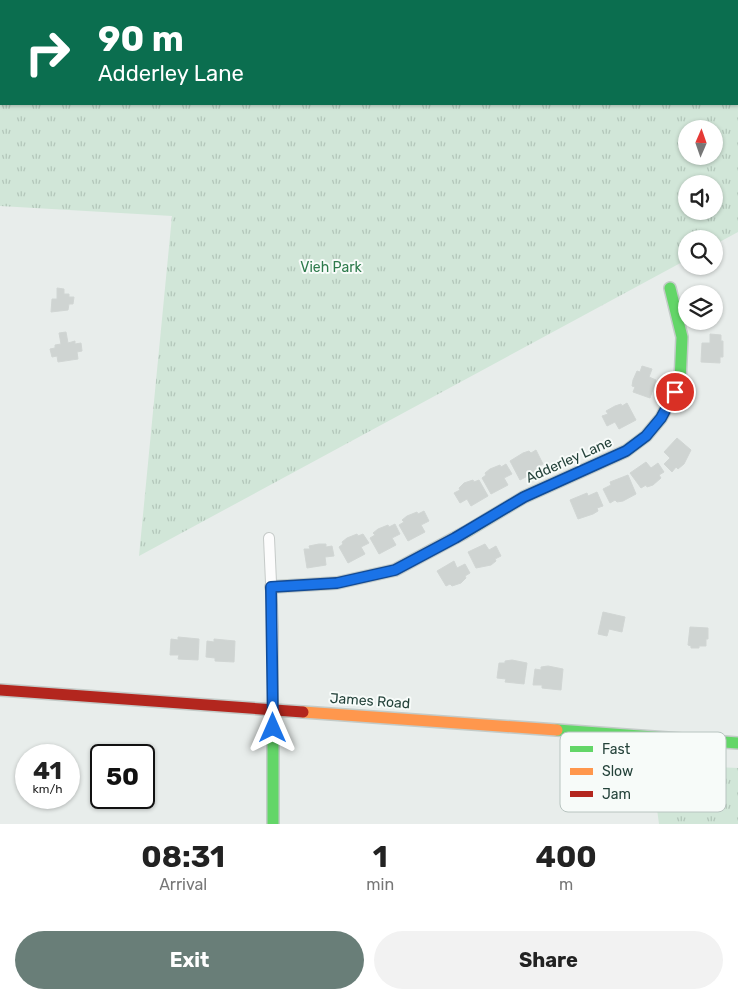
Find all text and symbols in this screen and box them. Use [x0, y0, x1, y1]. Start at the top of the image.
text: 90 m [98, 18, 184, 60]
icon: right [15, 20, 80, 85]
text: Adderley Lane [98, 60, 244, 87]
north arrow [678, 120, 722, 165]
map controls [678, 120, 723, 330]
button: sound [678, 175, 723, 220]
button: search [678, 230, 723, 275]
park label: Vieh Park [300, 259, 362, 276]
button: layers [678, 285, 723, 330]
pin [654, 371, 696, 413]
icon: arrive [661, 378, 689, 406]
street label: Adderley Lane [523, 433, 615, 487]
street label: James Road [329, 690, 411, 712]
position arrow [246, 701, 298, 753]
legend [560, 732, 726, 812]
text: Fast [602, 741, 631, 758]
speed limit sign: 50 [90, 744, 155, 809]
text: 41 [33, 756, 62, 785]
text: Slow [602, 763, 633, 780]
text: km/h [33, 782, 62, 796]
text: Jam [602, 786, 631, 803]
text: 08:31 [141, 839, 225, 875]
text: 1 [373, 839, 388, 875]
text: 400 [535, 839, 597, 875]
text: Arrival [159, 875, 207, 894]
text: min [366, 875, 394, 894]
text: m [559, 875, 573, 894]
button: Exit [15, 931, 364, 989]
button: Share [374, 931, 723, 989]

